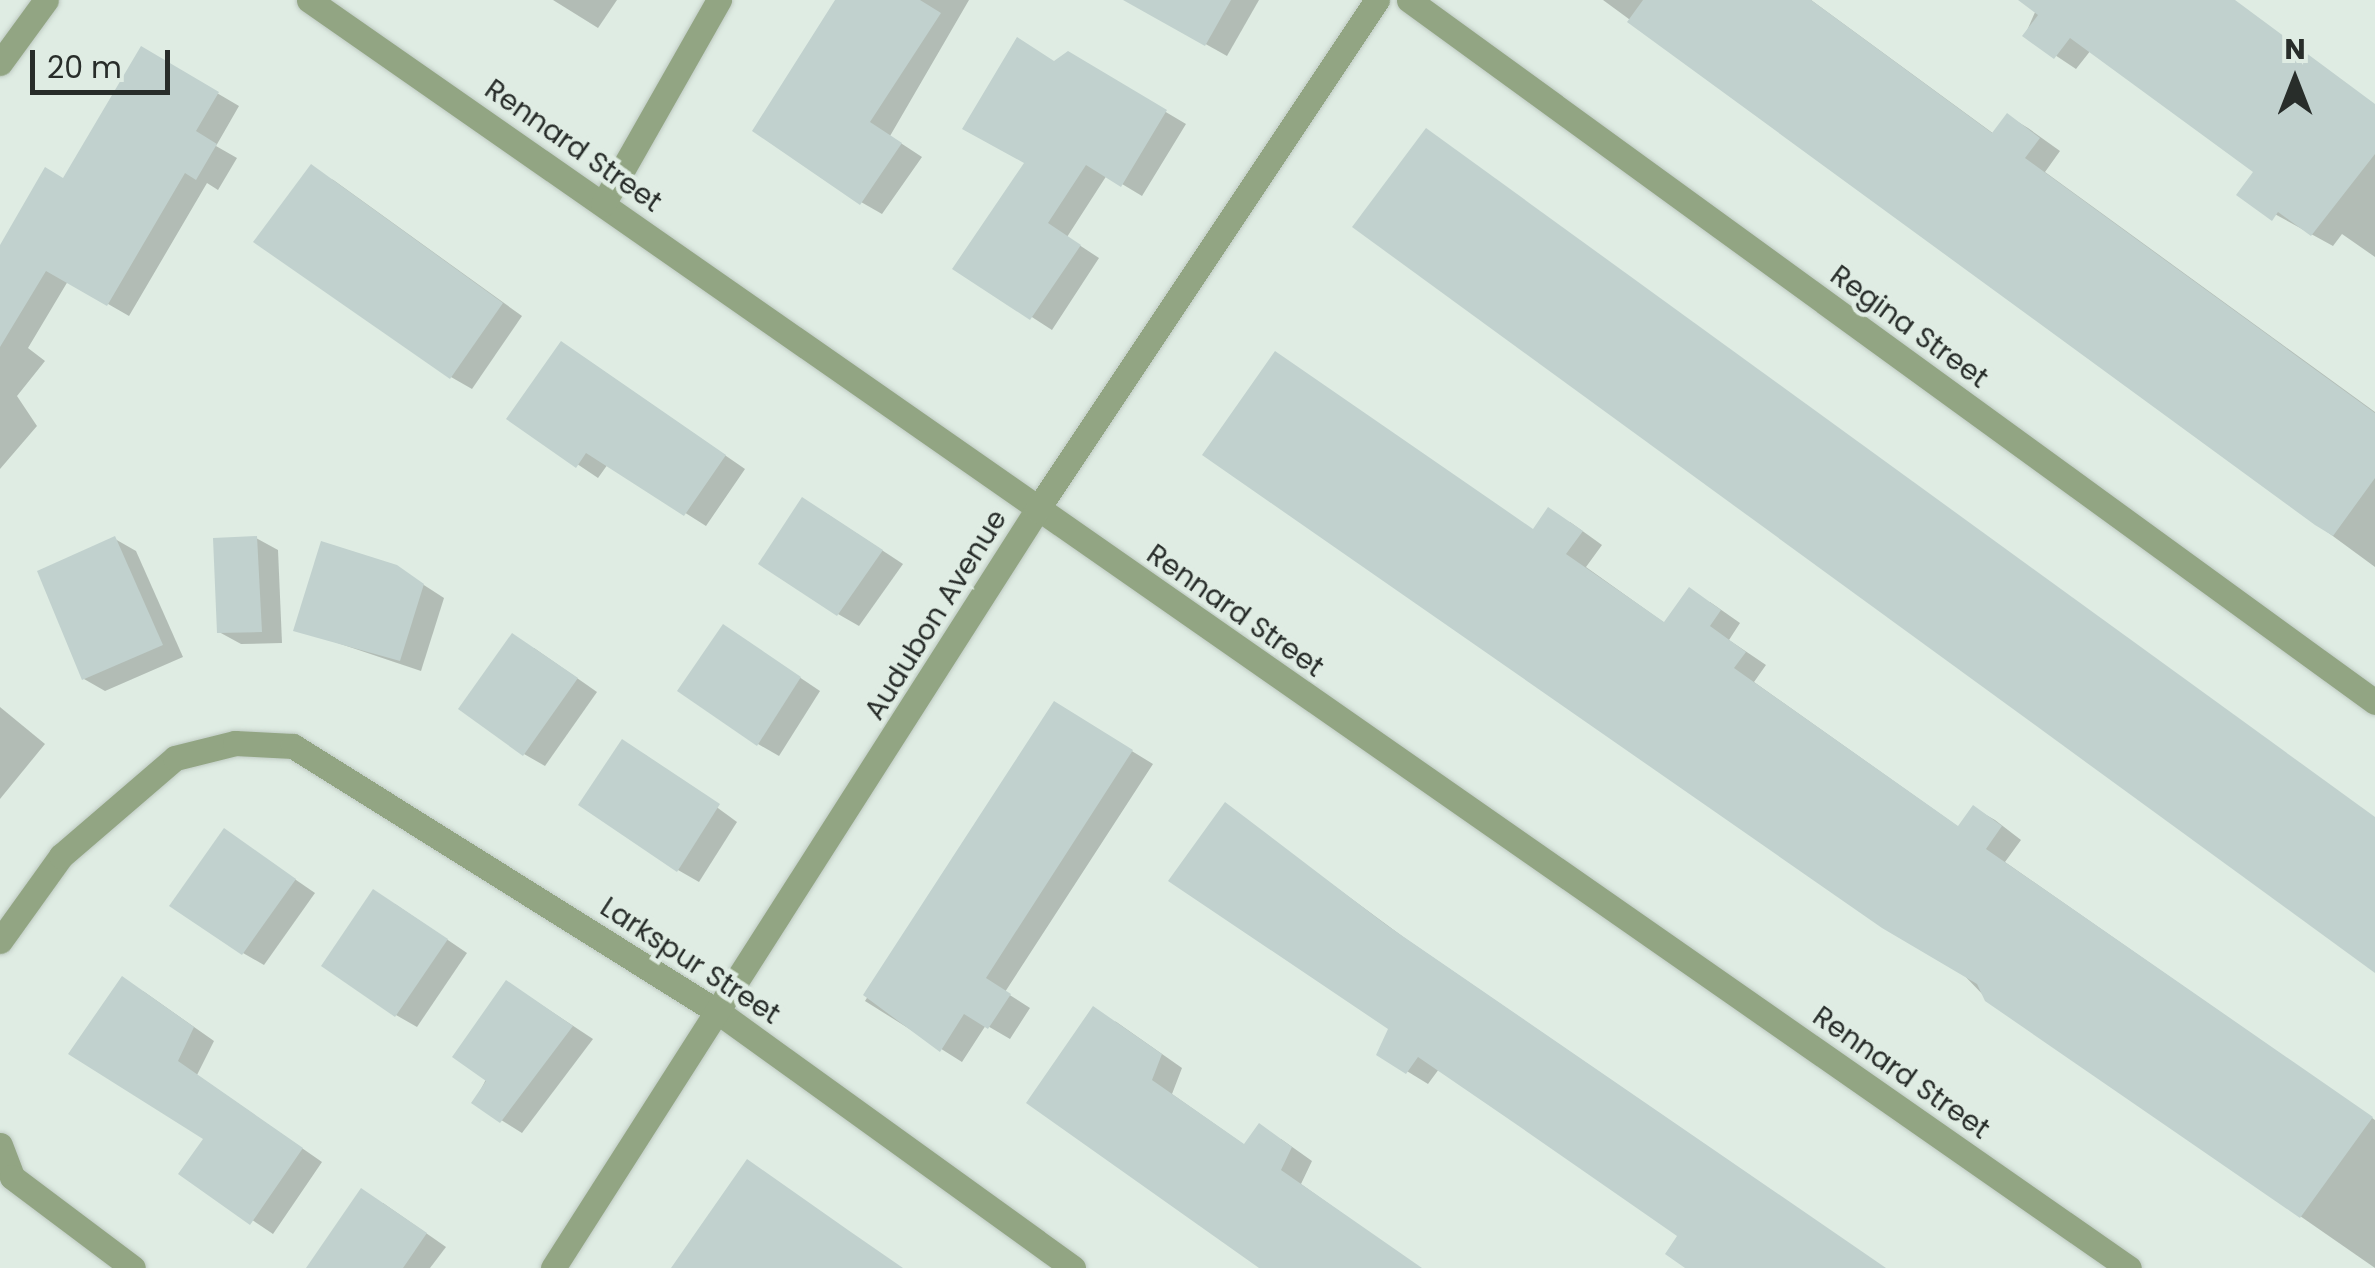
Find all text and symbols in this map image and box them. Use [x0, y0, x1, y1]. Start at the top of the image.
scale bar [35, 30, 175, 92]
north arrow [2245, 30, 2345, 130]
text: N [2284, 30, 2306, 69]
text: 20 m [47, 46, 122, 89]
street label: Rennard Street [478, 73, 668, 219]
street label: Regina Street [1824, 259, 1994, 395]
street label: Audubon Avenue [858, 504, 1014, 726]
street label: Rennard Street [1140, 538, 1330, 684]
street label: Larkspur Street [594, 890, 786, 1032]
street label: Rennard Street [1806, 1000, 1996, 1146]

